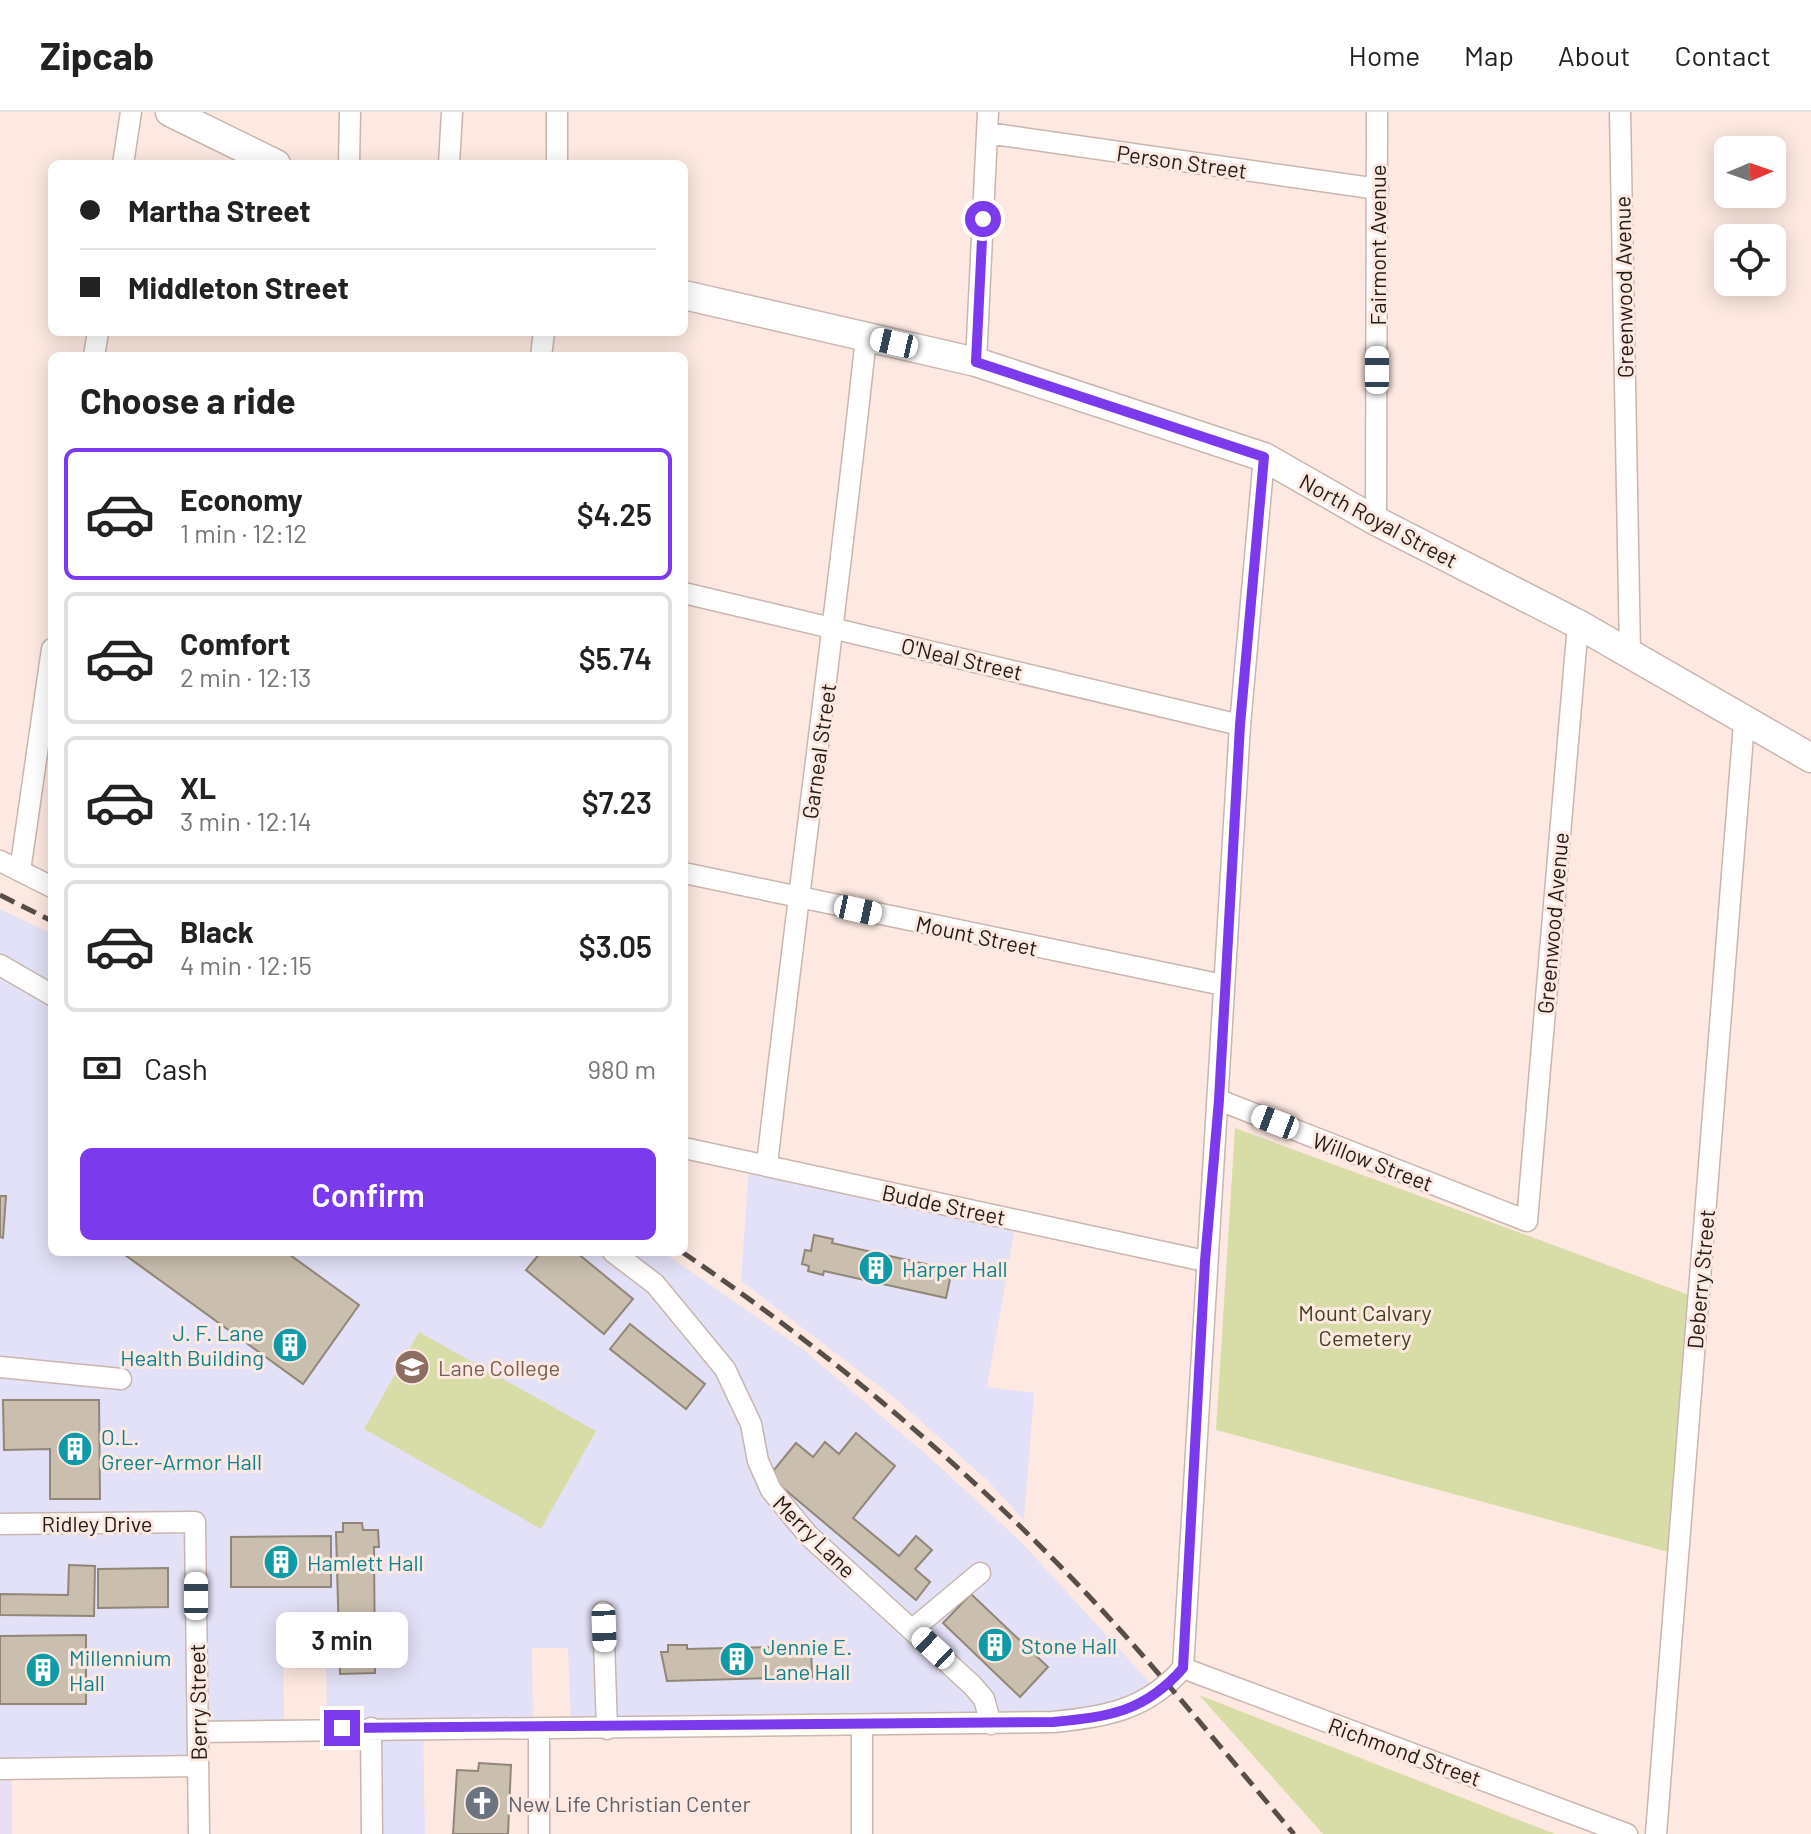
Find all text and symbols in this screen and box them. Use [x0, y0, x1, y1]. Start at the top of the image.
text: Zipcab [40, 32, 154, 78]
text: Home [1349, 38, 1420, 72]
text: Map [1464, 38, 1514, 72]
text: About [1558, 38, 1630, 72]
text: Contact [1674, 38, 1771, 72]
north arrow [1714, 136, 1786, 208]
map controls [1714, 136, 1786, 296]
street label: Person Street [1115, 139, 1249, 183]
street label: Fairmont Avenue [1364, 165, 1390, 325]
text: Martha Street [128, 192, 311, 228]
street label: Greenwood Avenue [1608, 196, 1638, 378]
route start [965, 201, 1001, 237]
button: locate [1714, 224, 1786, 296]
text: Middleton Street [128, 269, 349, 305]
car [868, 326, 920, 360]
car [1365, 346, 1389, 394]
text: Choose a ride [80, 378, 296, 421]
street label: North Royal Street [1296, 467, 1462, 573]
icon: car [84, 478, 156, 550]
text: Economy [180, 481, 303, 517]
text: $4.25 [577, 496, 652, 532]
text: 1 min · 12:12 [180, 517, 307, 548]
icon: car [84, 622, 156, 694]
text: Comfort [180, 625, 290, 661]
street label: O'Neal Street [899, 631, 1025, 685]
text: $5.74 [579, 640, 652, 676]
text: 2 min · 12:13 [180, 661, 311, 692]
street label: Garneal Street [796, 682, 840, 820]
icon: car [84, 766, 156, 838]
text: XL [180, 769, 216, 805]
text: $7.23 [582, 784, 652, 820]
text: 3 min · 12:14 [180, 805, 312, 836]
street label: Greenwood Avenue [1531, 831, 1573, 1015]
car [832, 893, 884, 927]
street label: Mount Street [914, 909, 1040, 961]
icon: car [84, 910, 156, 982]
text: Black [180, 913, 254, 949]
text: $3.05 [579, 928, 652, 964]
text: 4 min · 12:15 [180, 949, 312, 980]
icon: cash [80, 1046, 124, 1090]
text: Cash [144, 1050, 208, 1086]
text: 980 m [588, 1053, 656, 1084]
car [1248, 1102, 1302, 1142]
street label: Willow Street [1309, 1126, 1437, 1196]
button: Confirm [80, 1148, 656, 1240]
street label: Budde Street [880, 1178, 1008, 1230]
street label: Deberry Street [1681, 1208, 1719, 1350]
building icon: Harper Hall [857, 1249, 895, 1287]
place label: Harper Hall [902, 1255, 1008, 1281]
park label: Mount Calvary Cemetery [1298, 1299, 1432, 1350]
place label: J. F. Lane Health Building [120, 1319, 264, 1370]
building icon: J. F. Lane Health Building [271, 1326, 309, 1364]
school or university icon: Lane College [393, 1348, 431, 1386]
place label: Lane College [438, 1354, 560, 1380]
place label: O.L. Greer-Armor Hall [101, 1423, 262, 1474]
building icon: O.L. Greer-Armor Hall [56, 1430, 94, 1468]
street label: Merry Lane [768, 1489, 862, 1583]
street label: Ridley Drive [41, 1510, 153, 1536]
building icon: Hamlett Hall [262, 1543, 300, 1581]
place label: Hamlett Hall [307, 1549, 424, 1575]
car [184, 1572, 208, 1620]
car [591, 1604, 617, 1652]
callout: 3 min [276, 1612, 408, 1668]
car [907, 1623, 959, 1673]
text: 3 min [311, 1624, 373, 1655]
building icon: Stone Hall [976, 1626, 1014, 1664]
place label: Stone Hall [1021, 1632, 1117, 1658]
place label: Jennie E. Lane Hall [763, 1633, 852, 1684]
building icon: Jennie E. Lane Hall [718, 1640, 756, 1678]
street label: Berry Street [183, 1643, 211, 1761]
place label: Millennium Hall [69, 1644, 172, 1695]
building icon: Millennium Hall [24, 1651, 62, 1689]
route end [324, 1710, 360, 1746]
street label: Richmond Street [1325, 1711, 1485, 1791]
church icon: New Life Christian Center [463, 1784, 501, 1822]
place label: New Life Christian Center [508, 1790, 750, 1816]

